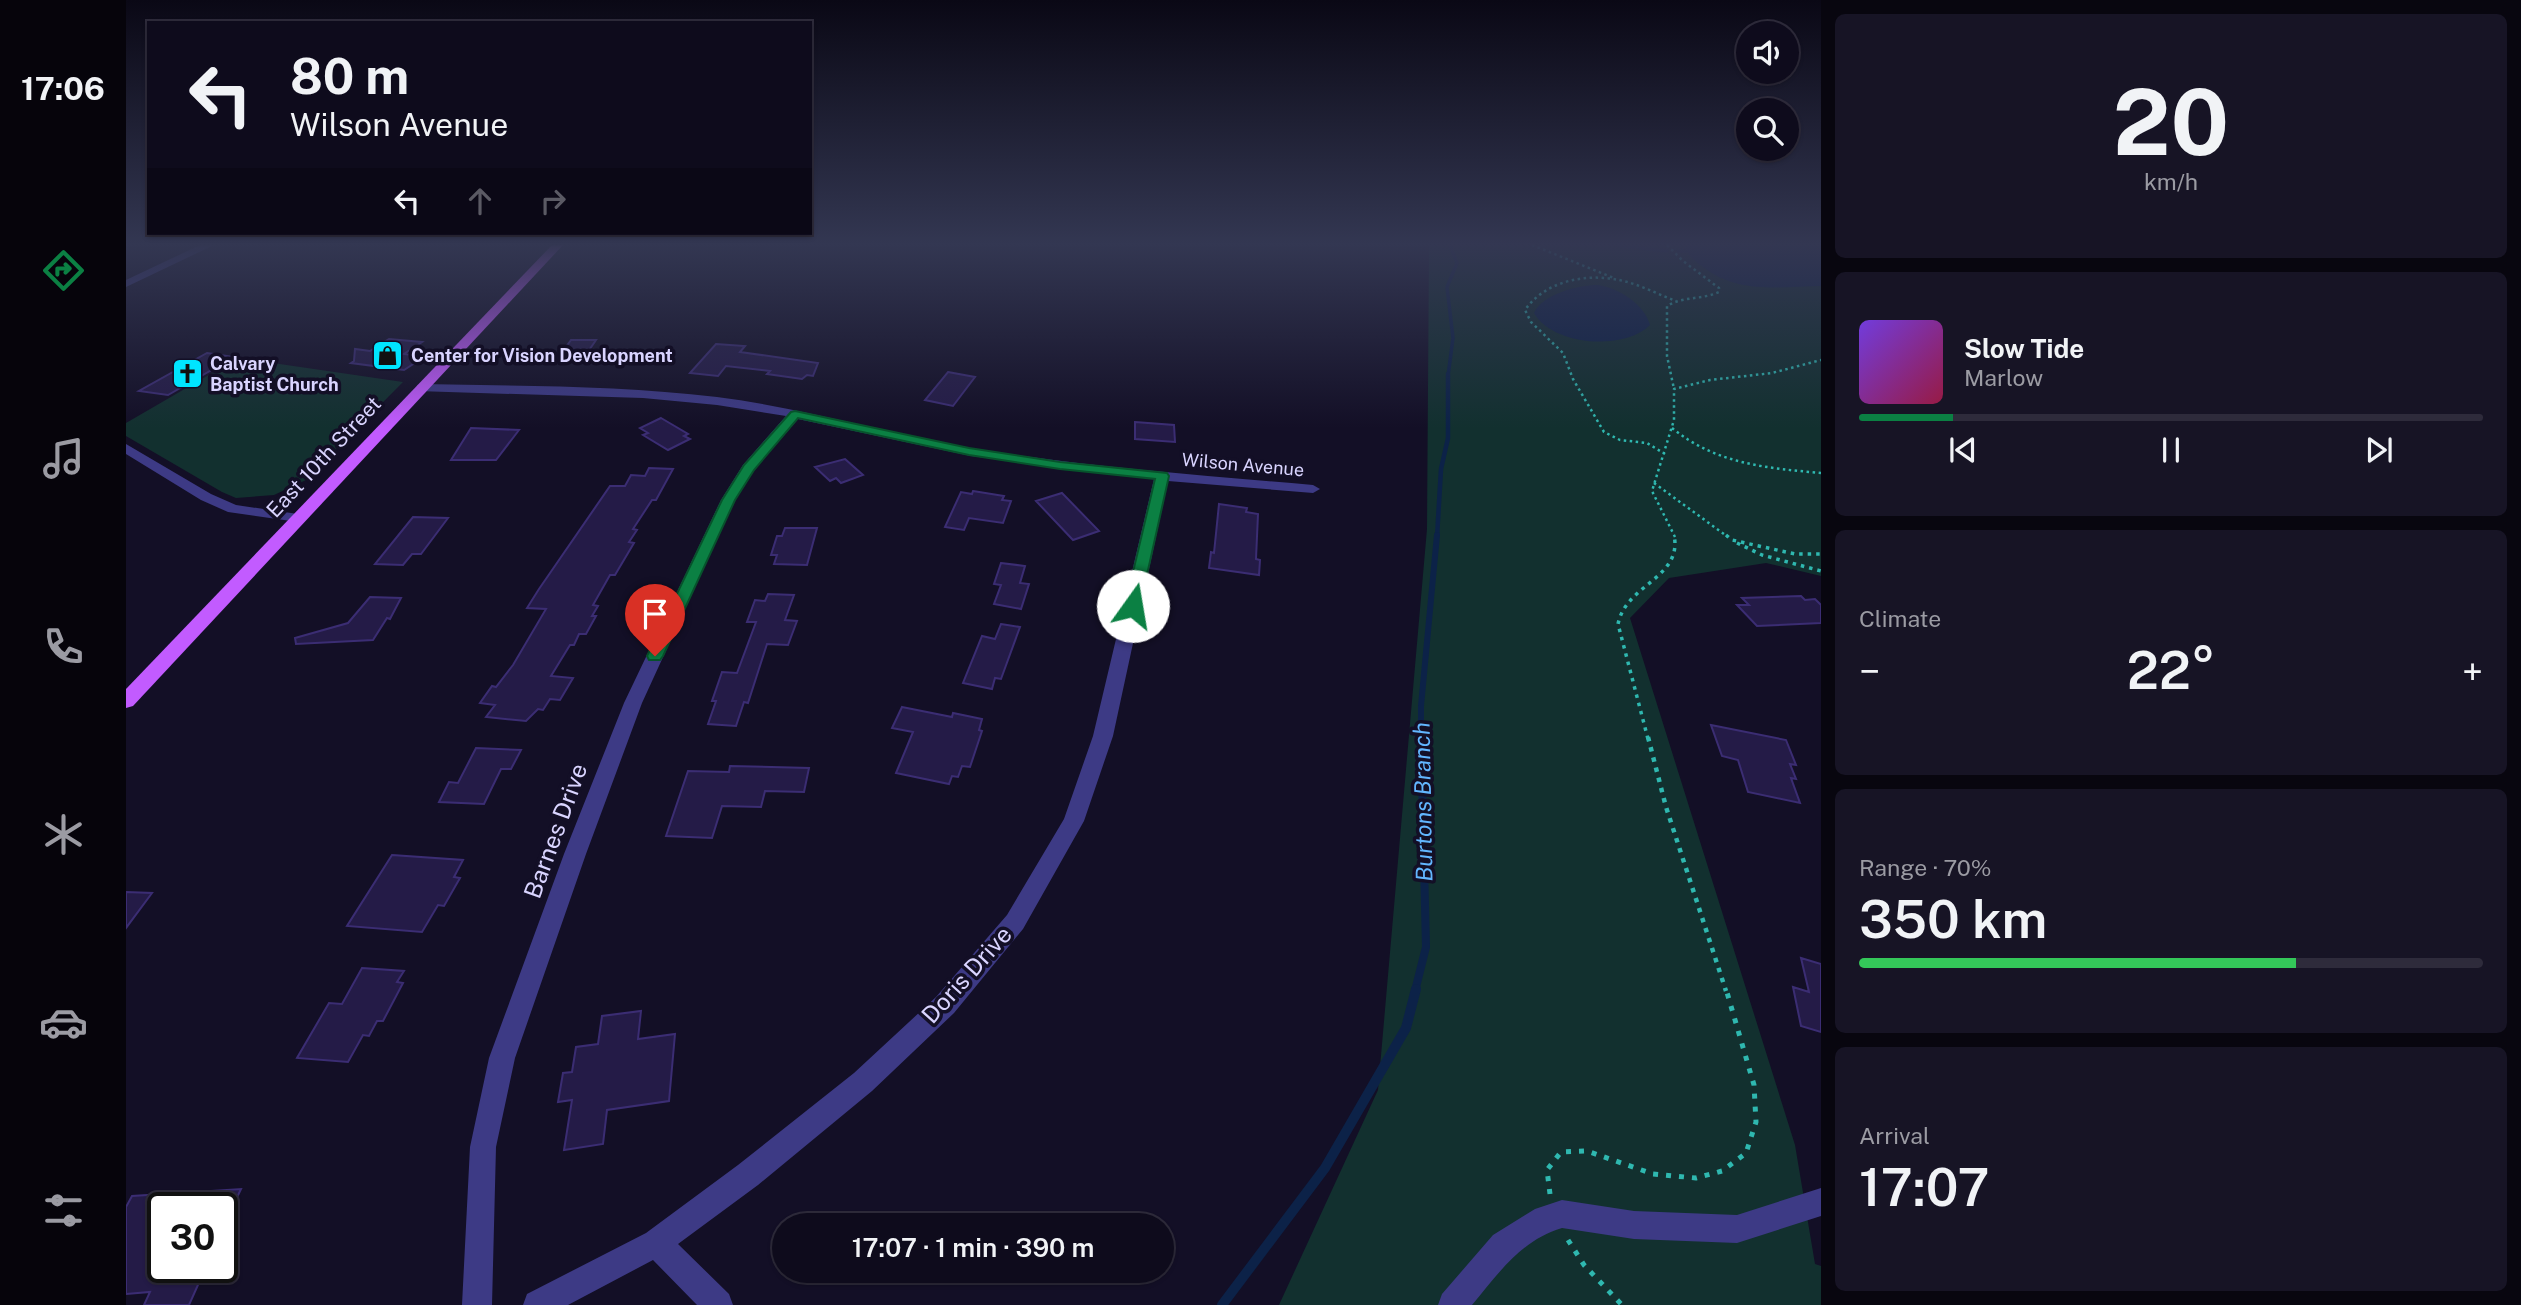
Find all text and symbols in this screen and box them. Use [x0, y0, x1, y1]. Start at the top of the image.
map controls [1736, 21, 1799, 161]
button: sound [1736, 21, 1799, 84]
text: 80 m [290, 47, 409, 105]
icon: left [175, 49, 266, 140]
text: 20 [2113, 69, 2229, 175]
text: 17:06 [21, 70, 105, 107]
button: search [1736, 98, 1799, 161]
text: Wilson Avenue [290, 106, 508, 143]
text: km/h [2144, 168, 2198, 195]
icon: left [388, 182, 426, 220]
icon: ahead [461, 182, 499, 220]
icon: right [534, 182, 572, 220]
icon: directions [39, 246, 88, 295]
text: Slow Tide [1964, 333, 2084, 364]
shop icon: Center for Vision Development [371, 339, 405, 373]
place label: Center for Vision Development [411, 345, 673, 366]
place label: Calvary Baptist Church [210, 353, 339, 395]
church icon: Calvary Baptist Church [170, 357, 204, 391]
text: Marlow [1964, 364, 2043, 391]
street label: East 10th Street [261, 391, 386, 522]
icon: previous [1944, 431, 1982, 469]
icon: pause [2152, 431, 2190, 469]
icon: next [2360, 431, 2398, 469]
icon: music [39, 434, 88, 483]
street label: Wilson Avenue [1181, 449, 1305, 480]
position arrow [1096, 569, 1170, 643]
pin [625, 584, 685, 656]
icon: arrive [636, 595, 674, 633]
text: Climate [1859, 605, 1941, 632]
icon: phone [39, 622, 88, 671]
text: 22° [2127, 640, 2215, 701]
text: − [1859, 649, 1880, 694]
text: + [2462, 649, 2483, 694]
water label: Burtons Branch [1408, 722, 1437, 882]
street label: Barnes Drive [518, 759, 592, 902]
icon: climate [39, 810, 88, 859]
text: Range · 70% [1859, 854, 1992, 881]
text: 350 km [1859, 889, 2047, 950]
street label: Doris Drive [915, 920, 1017, 1029]
icon: car [39, 998, 88, 1047]
text: Arrival [1859, 1122, 1930, 1149]
text: 17:07 [1859, 1157, 1989, 1218]
icon: filters [39, 1186, 88, 1235]
speed limit sign: 30 [147, 1192, 238, 1283]
text: 17:07 · 1 min · 390 m [852, 1232, 1094, 1263]

